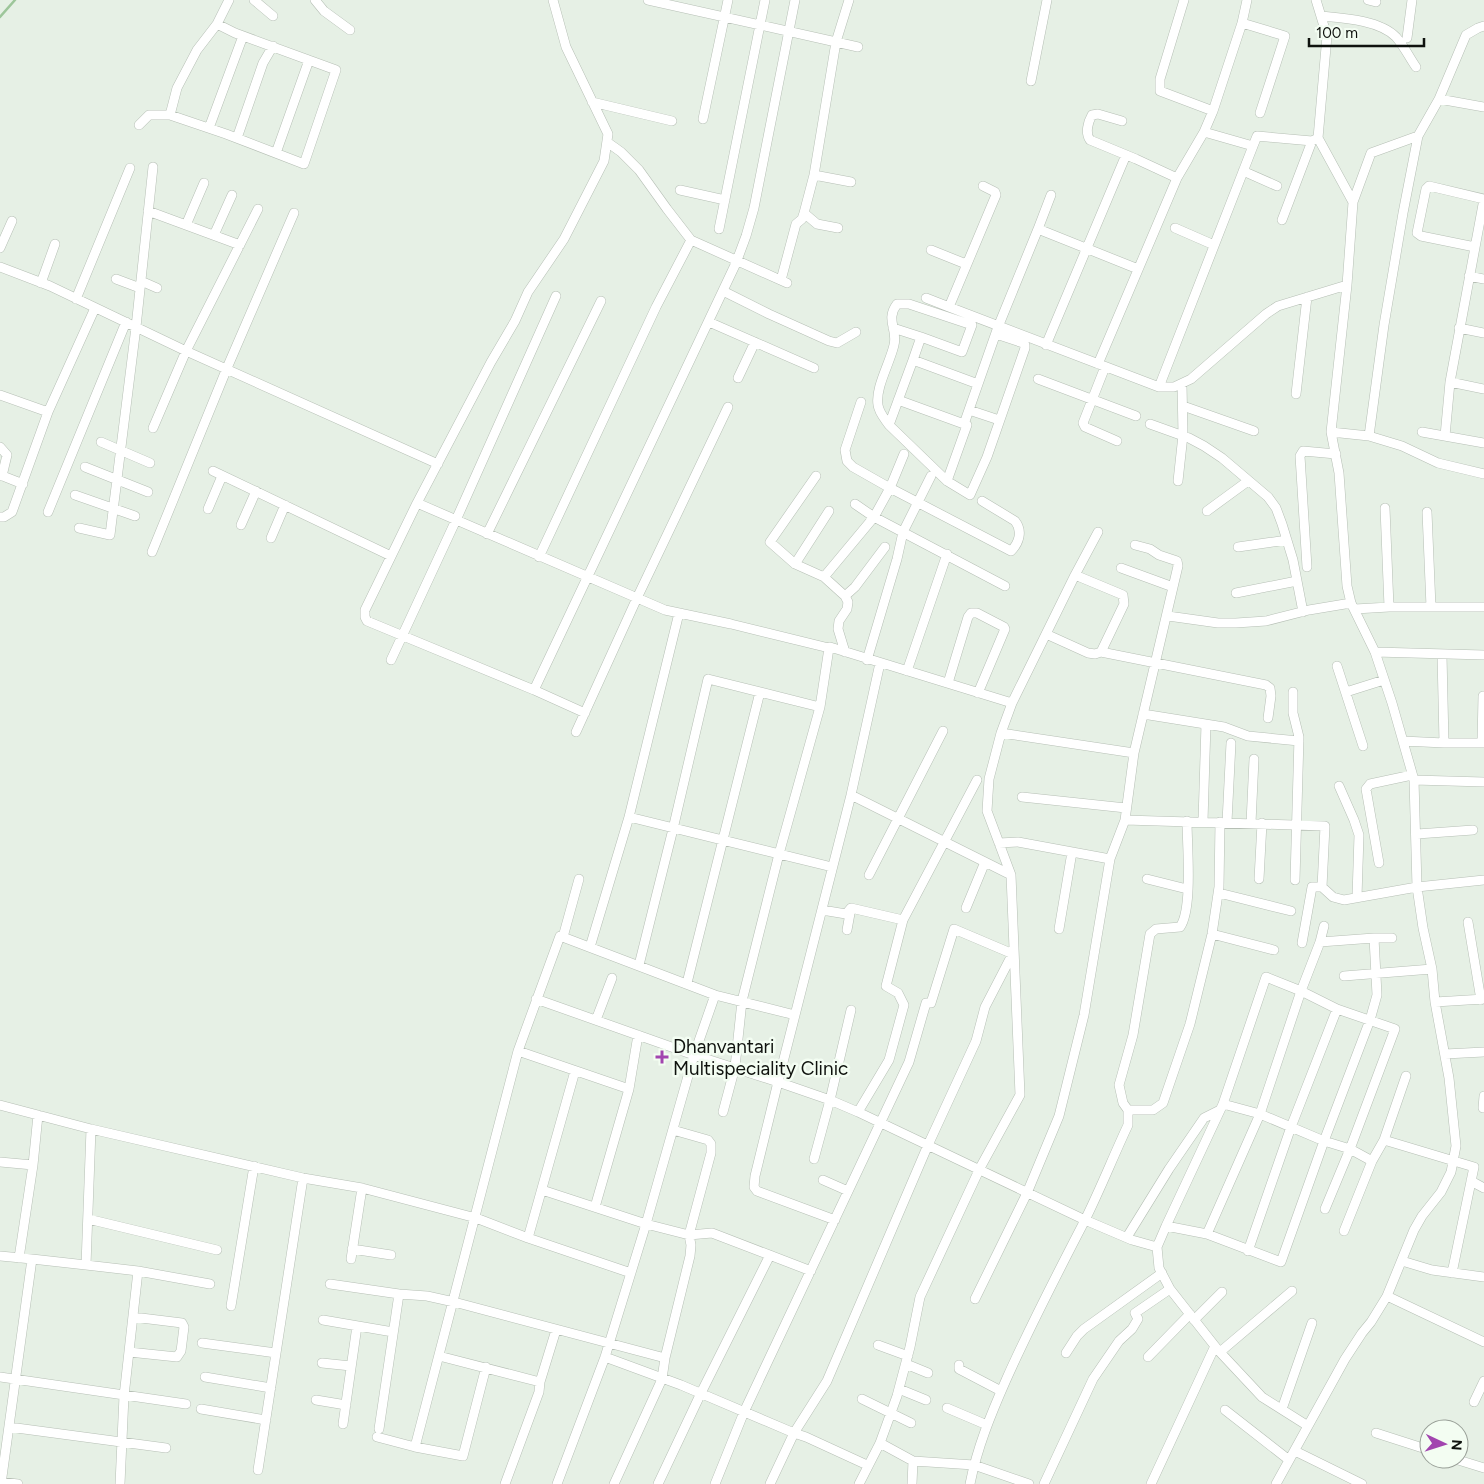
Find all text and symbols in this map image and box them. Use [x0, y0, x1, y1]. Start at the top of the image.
scale bar [1309, 15, 1424, 47]
text: 100 m [1316, 24, 1358, 42]
place label: Dhanvantari Multispeciality Clinic [673, 1035, 848, 1080]
marker: Dhanvantari Multispeciality Clinic [655, 1050, 669, 1064]
north arrow [1419, 1419, 1469, 1469]
text: N [1448, 1439, 1465, 1451]

